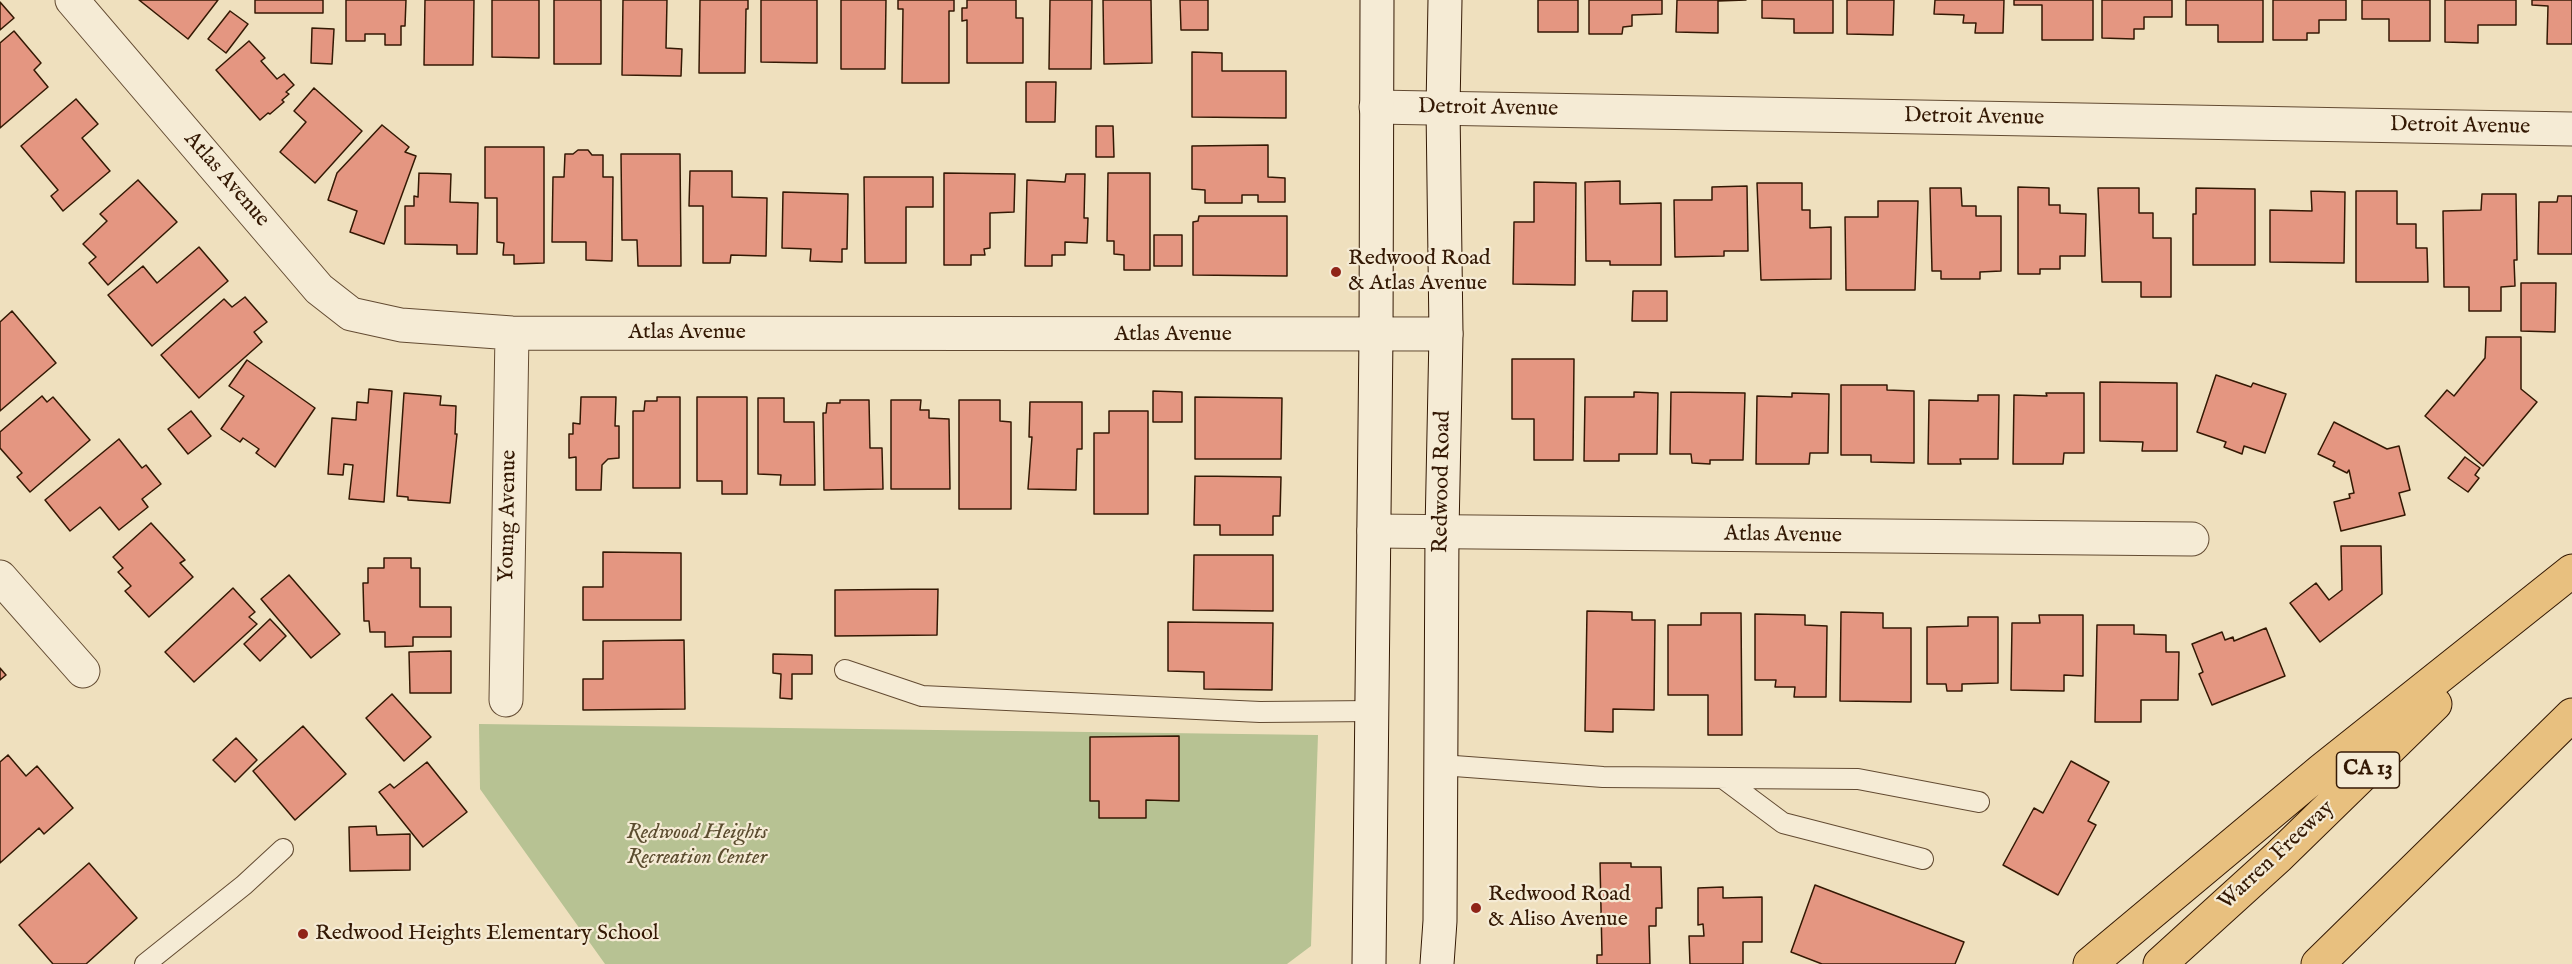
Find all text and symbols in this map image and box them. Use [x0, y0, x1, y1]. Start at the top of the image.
street label: Detroit Avenue [1417, 95, 1559, 123]
street label: Detroit Avenue [1903, 104, 2045, 132]
street label: Detroit Avenue [2389, 113, 2531, 141]
street label: Atlas Avenue [177, 127, 275, 233]
place label: Redwood Road & Atlas Avenue [1348, 246, 1491, 298]
marker: Redwood Road & Atlas Avenue [1329, 265, 1343, 279]
street label: Atlas Avenue [628, 320, 746, 346]
street label: Atlas Avenue [1114, 322, 1232, 348]
street label: Redwood Road [1429, 411, 1457, 553]
street label: Young Avenue [495, 450, 523, 582]
street label: Atlas Avenue [1724, 522, 1842, 550]
road number: CA 13 [2336, 752, 2400, 788]
street label: Warren Freeway [2214, 796, 2340, 916]
park label: Redwood Heights Recreation Center [626, 820, 768, 872]
place label: Redwood Road & Aliso Avenue [1488, 882, 1631, 933]
marker: Redwood Road & Aliso Avenue [1469, 901, 1483, 915]
place label: Redwood Heights Elementary School [315, 921, 659, 947]
marker: Redwood Heights Elementary School [296, 927, 310, 941]

